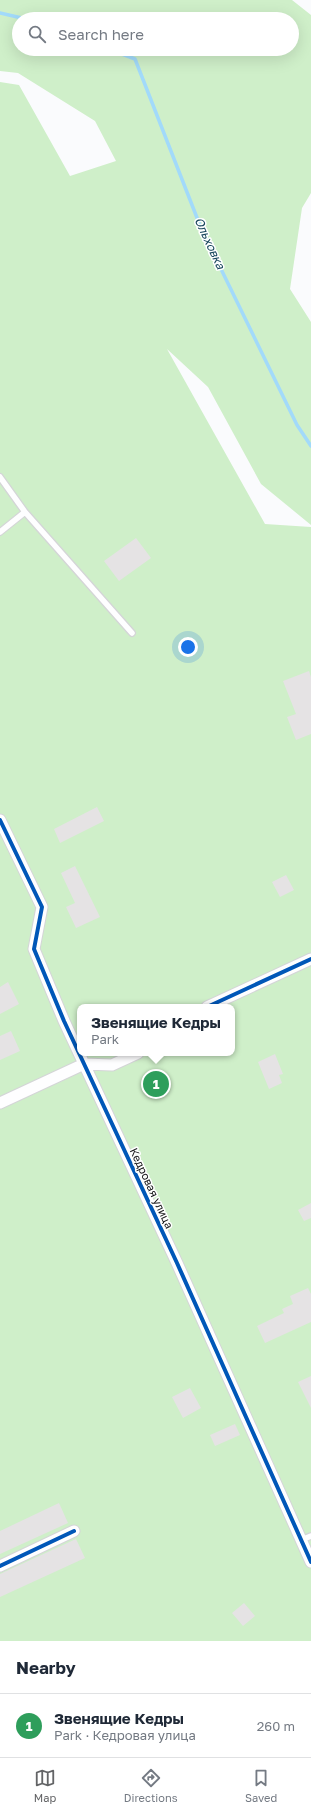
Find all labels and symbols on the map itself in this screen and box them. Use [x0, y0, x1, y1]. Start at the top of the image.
water label: Ольховка [191, 215, 229, 272]
your location [178, 637, 198, 657]
pin: 1 [143, 1069, 169, 1099]
street label: Кедровая улица [128, 1146, 176, 1230]

